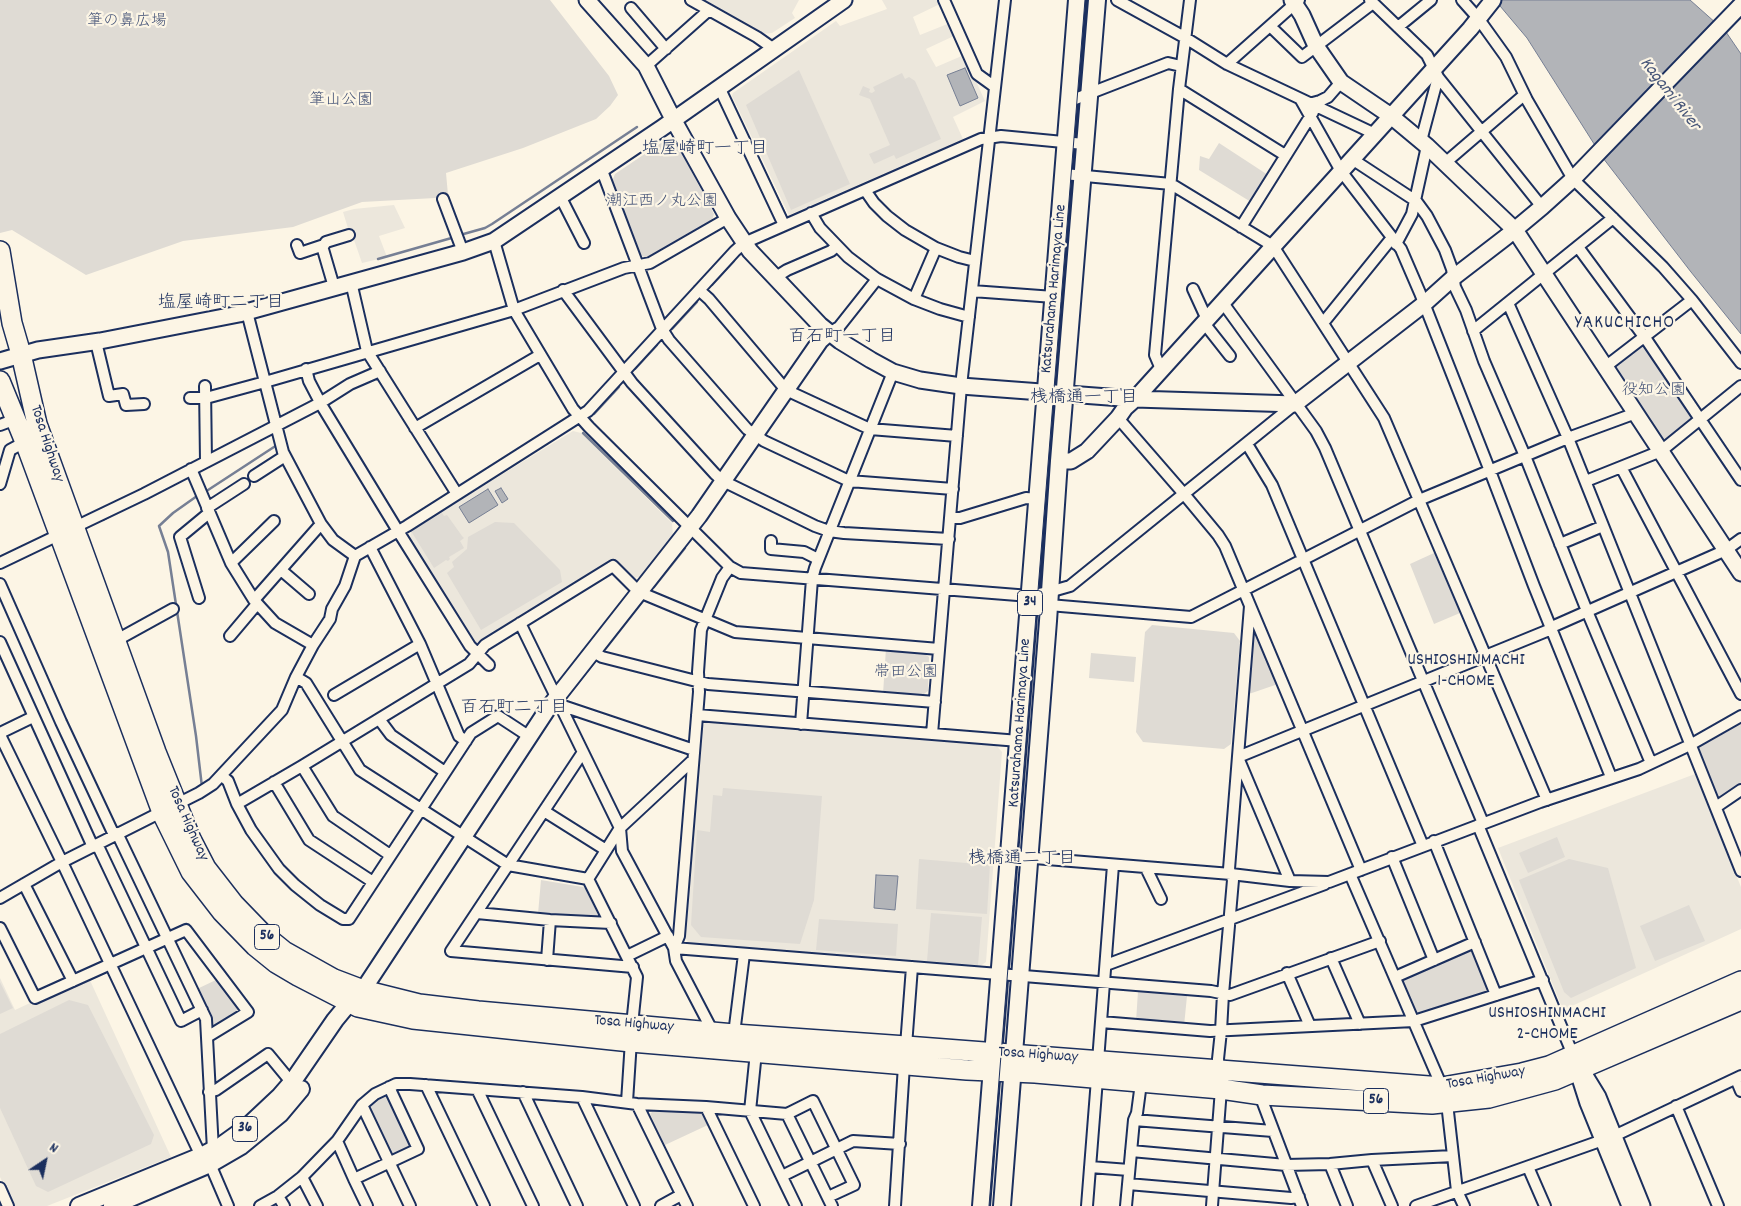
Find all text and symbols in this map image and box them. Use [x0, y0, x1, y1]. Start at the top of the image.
park label: 筆の鼻広場 [87, 13, 167, 33]
water label: Kagami River [1634, 54, 1704, 136]
park label: 筆山公園 [309, 92, 373, 112]
district label: 塩屋崎町一丁目 [642, 140, 768, 162]
park label: 潮江西ノ丸公園 [606, 193, 718, 213]
street label: Katsurahama Harimaya Line [1038, 204, 1072, 374]
district label: 塩屋崎町二丁目 [158, 294, 284, 316]
district label: YAKUCHICHO [1574, 313, 1676, 335]
district label: 百石町一丁目 [788, 328, 896, 350]
park label: 役知公園 [1622, 382, 1686, 402]
district label: 桟橋通一丁目 [1030, 389, 1138, 411]
street label: Tosa Highway [25, 403, 67, 485]
road number: 34 [1018, 590, 1042, 616]
street label: Katsurahama Harimaya Line [1006, 638, 1036, 808]
district label: USHIOSHINMACHI 1-CHOME [1399, 651, 1533, 694]
park label: 帯田公園 [874, 664, 938, 684]
district label: 百石町二丁目 [460, 699, 568, 721]
street label: Tosa Highway [162, 784, 212, 864]
district label: 桟橋通二丁目 [968, 850, 1076, 872]
road number: 56 [254, 924, 280, 950]
district label: USHIOSHINMACHI 2-CHOME [1480, 1004, 1614, 1046]
street label: Tosa Highway [593, 1012, 675, 1038]
street label: Tosa Highway [998, 1044, 1078, 1068]
street label: Tosa Highway [1445, 1063, 1527, 1095]
road number: 56 [1364, 1088, 1388, 1114]
road number: 36 [232, 1116, 258, 1142]
north arrow [20, 1136, 70, 1186]
text: N [45, 1138, 62, 1159]

